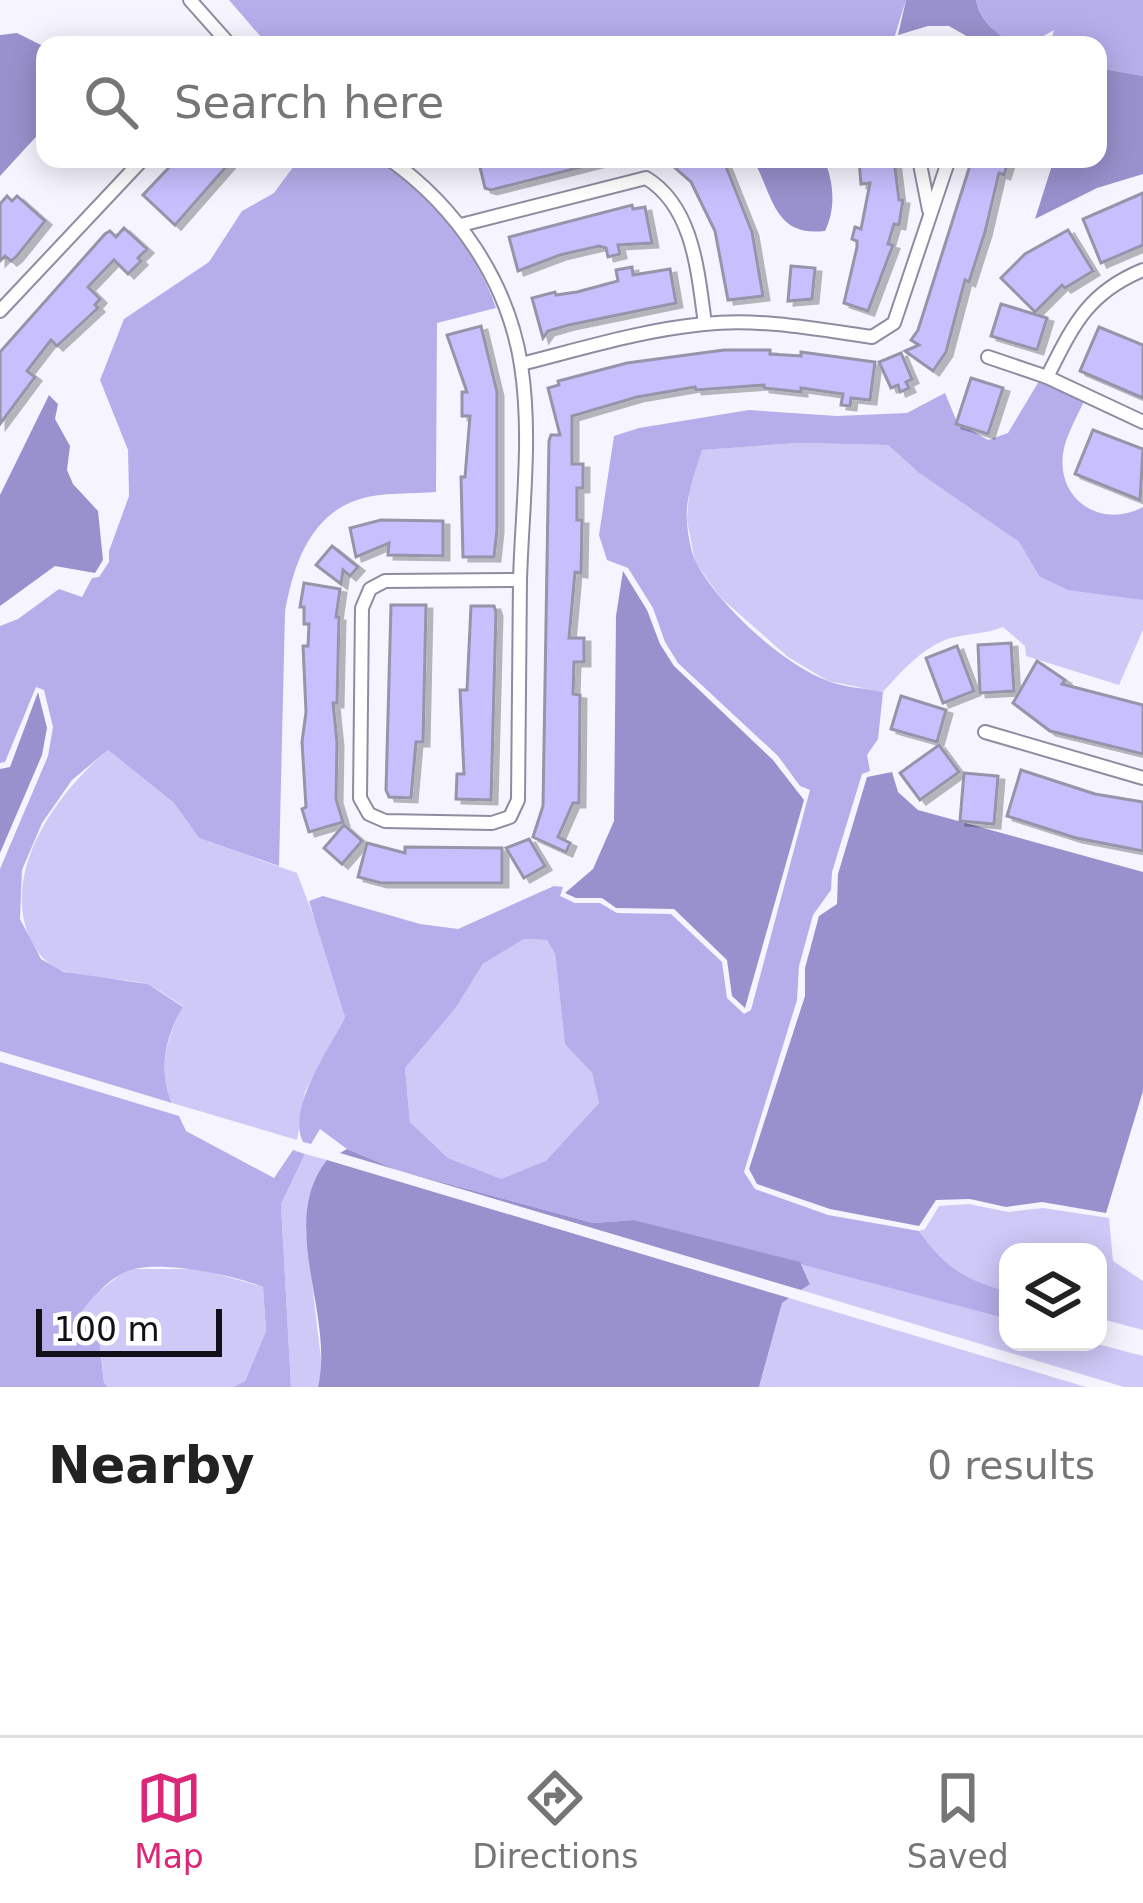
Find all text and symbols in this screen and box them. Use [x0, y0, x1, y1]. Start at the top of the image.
search box [36, 36, 1107, 168]
icon: search [78, 69, 144, 135]
text: Search here [174, 76, 444, 129]
map controls [999, 1243, 1107, 1351]
button: layers [999, 1243, 1107, 1351]
scale bar [36, 1303, 222, 1356]
text: 100 m [54, 1310, 160, 1349]
text: Nearby [48, 1436, 255, 1495]
text: 0 results [927, 1443, 1095, 1488]
tab: Map [134, 1765, 204, 1876]
tab: Directions [472, 1765, 638, 1876]
tab: Saved [907, 1765, 1009, 1876]

